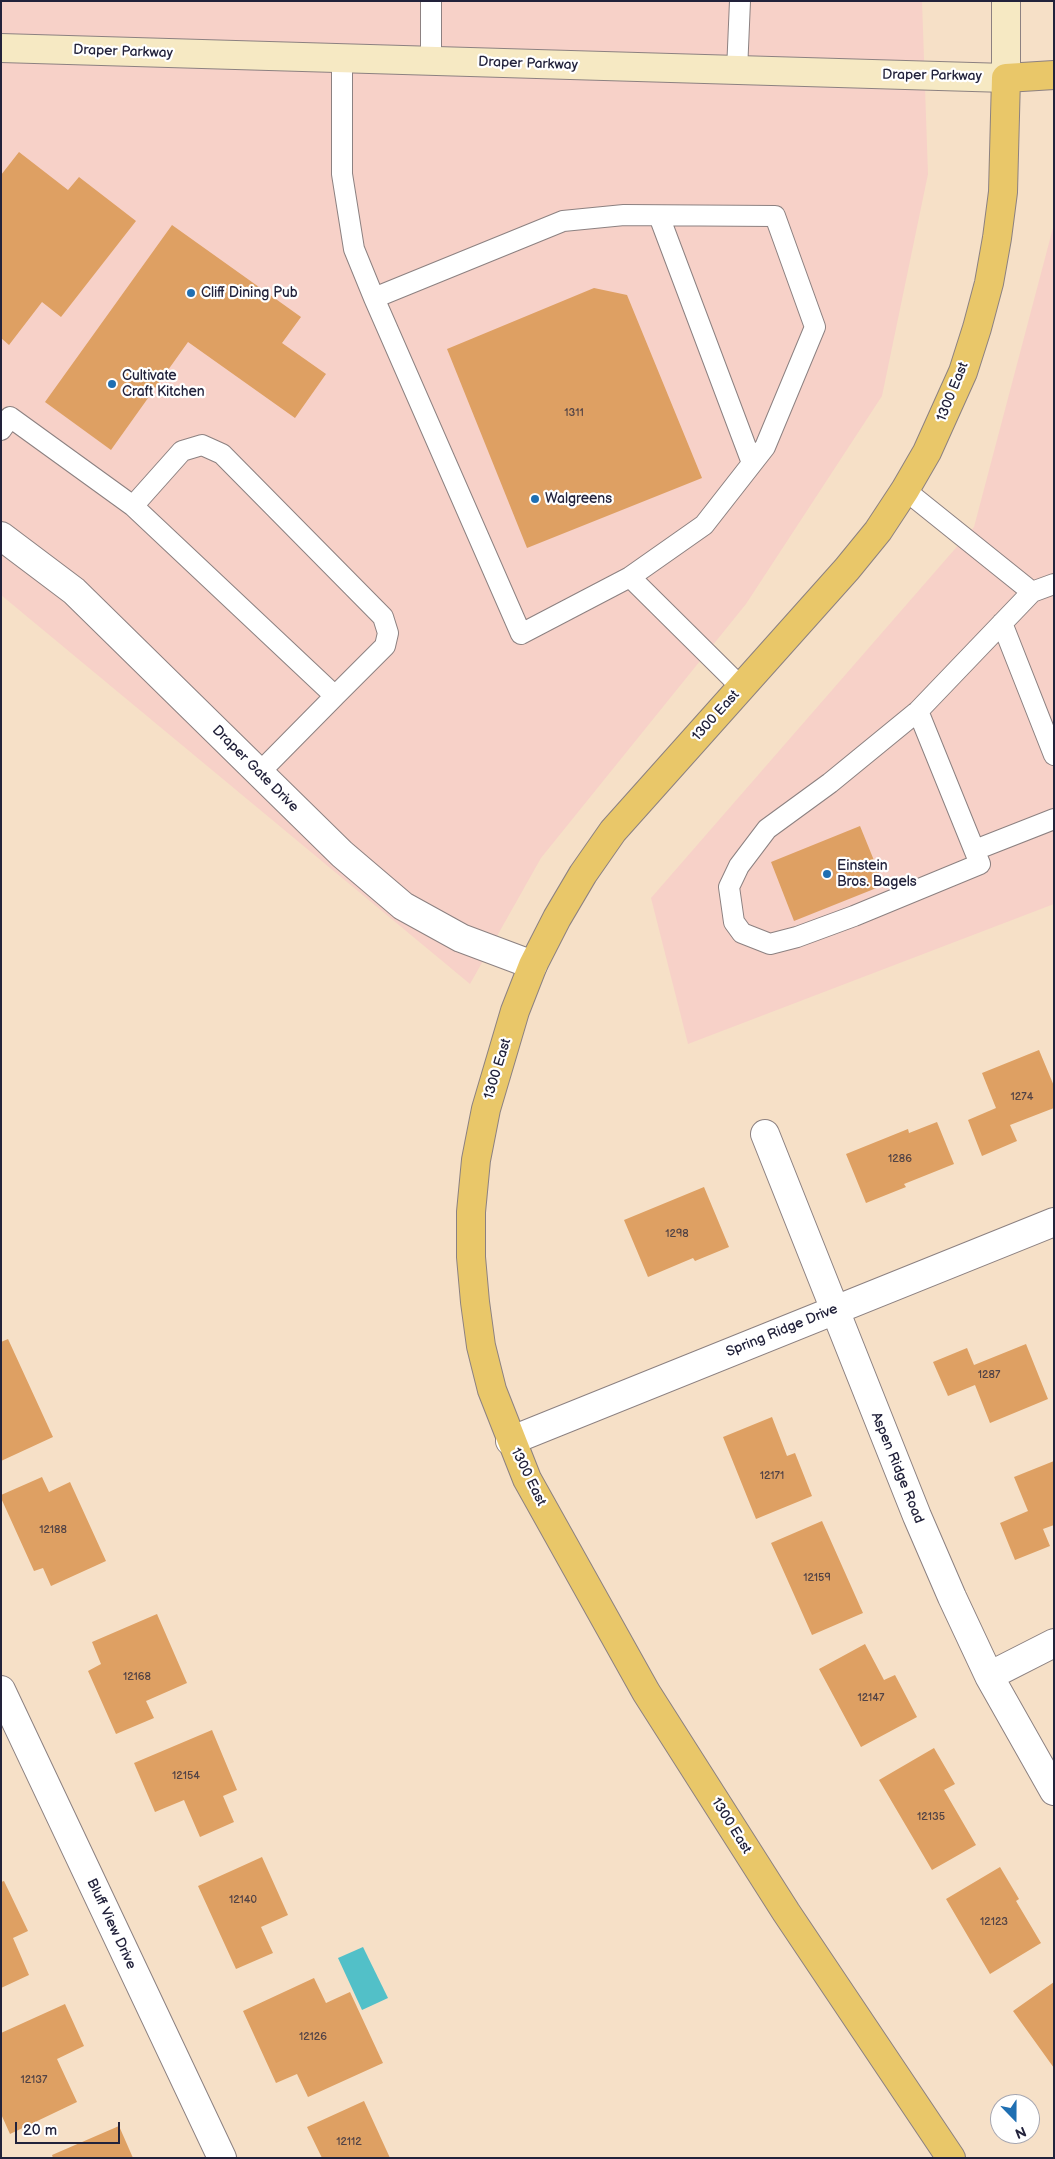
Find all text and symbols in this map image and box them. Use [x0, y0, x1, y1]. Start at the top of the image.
street label: Draper Parkway [73, 42, 173, 62]
street label: Draper Parkway [478, 54, 578, 74]
street label: Draper Parkway [882, 67, 982, 85]
place label: Cliff Dining Pub [201, 285, 298, 301]
marker: Cliff Dining Pub [185, 287, 197, 299]
street label: 1300 East [933, 360, 973, 424]
place label: Cultivate Craft Kitchen [122, 368, 205, 401]
marker: Cultivate Craft Kitchen [106, 378, 118, 390]
house number: 1311 [564, 406, 584, 420]
place label: Walgreens [545, 491, 612, 507]
marker: Walgreens [529, 493, 541, 505]
street label: 1300 East [689, 687, 743, 745]
street label: Draper Gate Drive [208, 722, 302, 816]
place label: Einstein Bros. Bagels [837, 858, 917, 890]
marker: Einstein Bros. Bagels [821, 868, 833, 880]
street label: 1300 East [481, 1037, 515, 1101]
house number: 1274 [1011, 1090, 1033, 1104]
house number: 1286 [888, 1152, 912, 1166]
house number: 1298 [665, 1227, 689, 1241]
street label: Spring Ridge Drive [724, 1301, 840, 1361]
house number: 1287 [978, 1368, 1000, 1382]
street label: Aspen Ridge Road [867, 1410, 927, 1526]
street label: 1300 East [507, 1445, 549, 1509]
house number: 12171 [760, 1469, 784, 1483]
house number: 12188 [39, 1523, 67, 1537]
house number: 12159 [803, 1571, 831, 1585]
house number: 12168 [123, 1670, 151, 1684]
house number: 12147 [858, 1691, 884, 1705]
house number: 12154 [172, 1769, 200, 1783]
street label: 1300 East [707, 1795, 755, 1857]
house number: 12135 [917, 1810, 945, 1824]
street label: Bluff View Drive [83, 1876, 139, 1972]
house number: 12140 [229, 1893, 257, 1907]
house number: 12123 [980, 1915, 1008, 1929]
house number: 12126 [299, 2030, 327, 2044]
house number: 12137 [20, 2073, 48, 2087]
north arrow [990, 2094, 1040, 2144]
scale bar [18, 2112, 122, 2144]
text: 20 m [23, 2121, 57, 2140]
text: N [1012, 2123, 1028, 2142]
house number: 12112 [336, 2135, 362, 2149]

